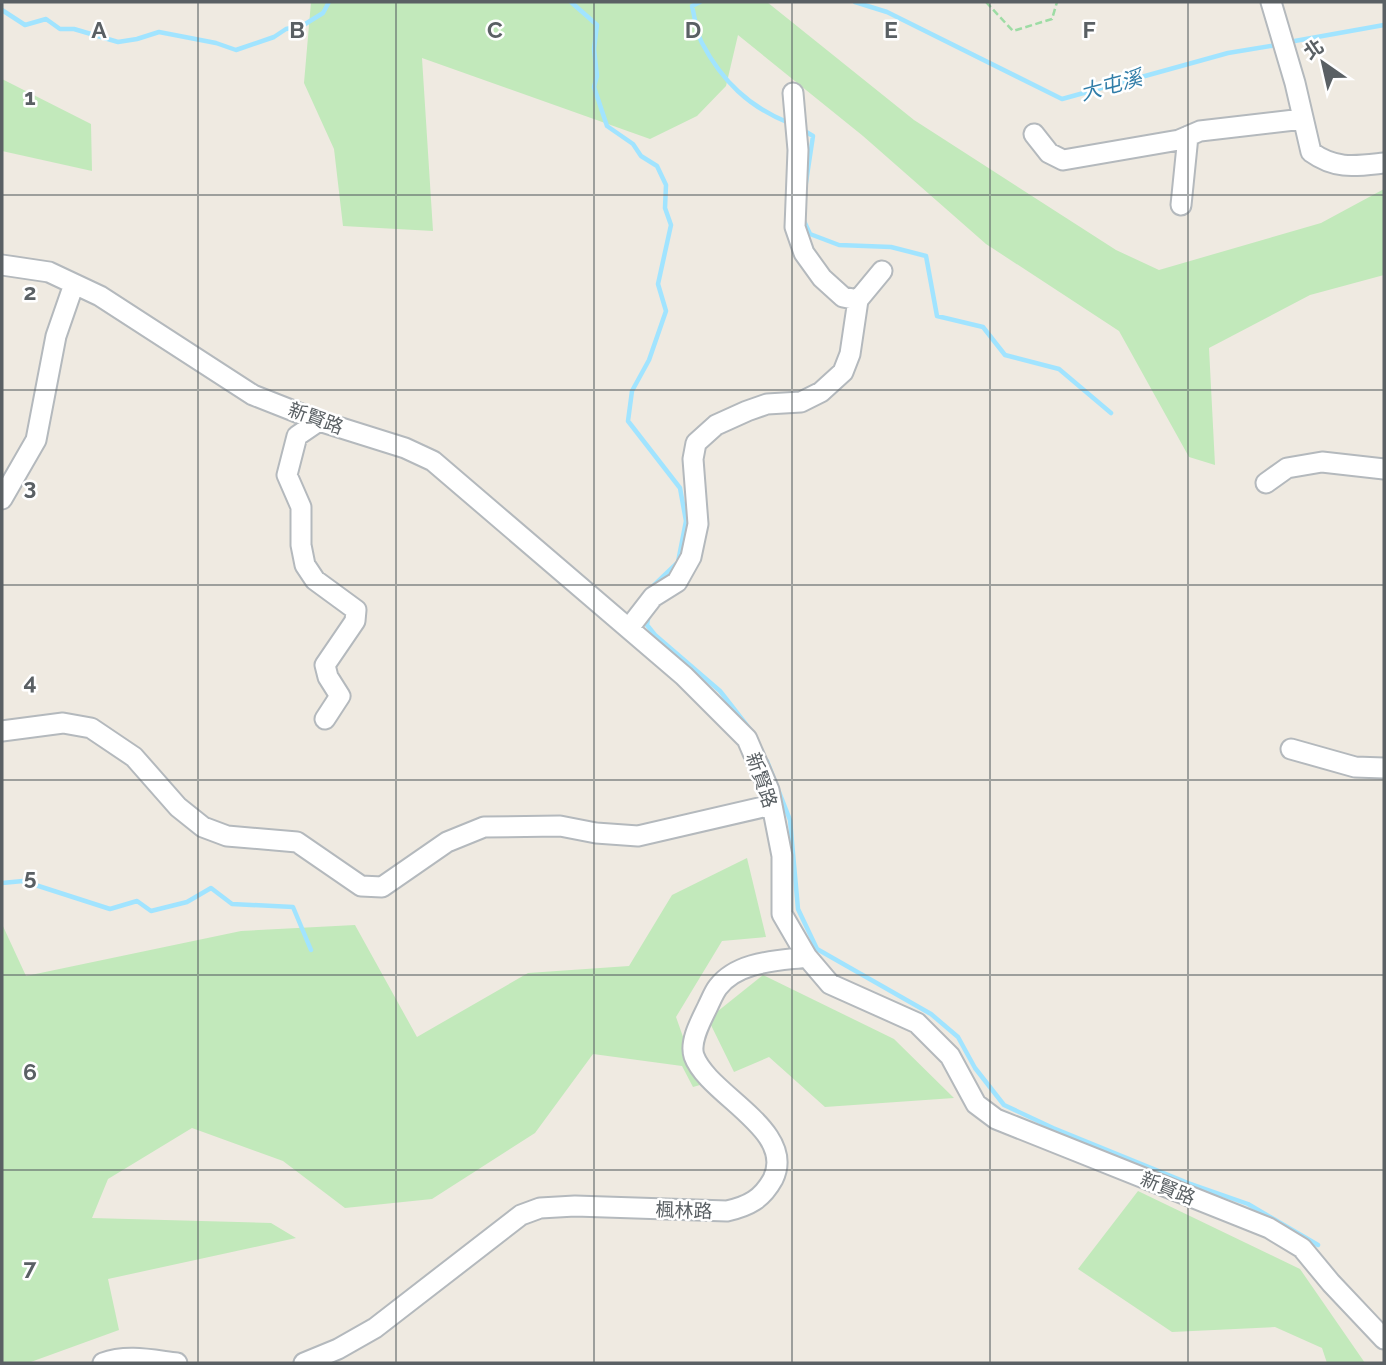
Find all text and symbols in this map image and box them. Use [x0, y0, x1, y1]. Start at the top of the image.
text: A [91, 16, 107, 43]
text: B [289, 16, 305, 43]
text: C [487, 16, 503, 43]
text: D [685, 16, 701, 43]
text: E [884, 16, 898, 43]
text: F [1082, 16, 1096, 43]
north arrow [1288, 28, 1358, 98]
text: 北 [1299, 34, 1328, 63]
water label: 大屯溪 [1077, 64, 1148, 105]
text: 1 [24, 83, 36, 110]
text: 2 [24, 278, 36, 305]
street label: 新賢路 [285, 398, 347, 438]
text: 3 [24, 473, 36, 500]
text: 4 [23, 668, 37, 695]
street label: 新賢路 [742, 749, 782, 811]
text: 5 [24, 863, 37, 890]
text: 6 [23, 1058, 37, 1085]
street label: 新賢路 [1137, 1167, 1199, 1209]
street label: 楓林路 [655, 1198, 713, 1222]
text: 7 [24, 1253, 37, 1280]

